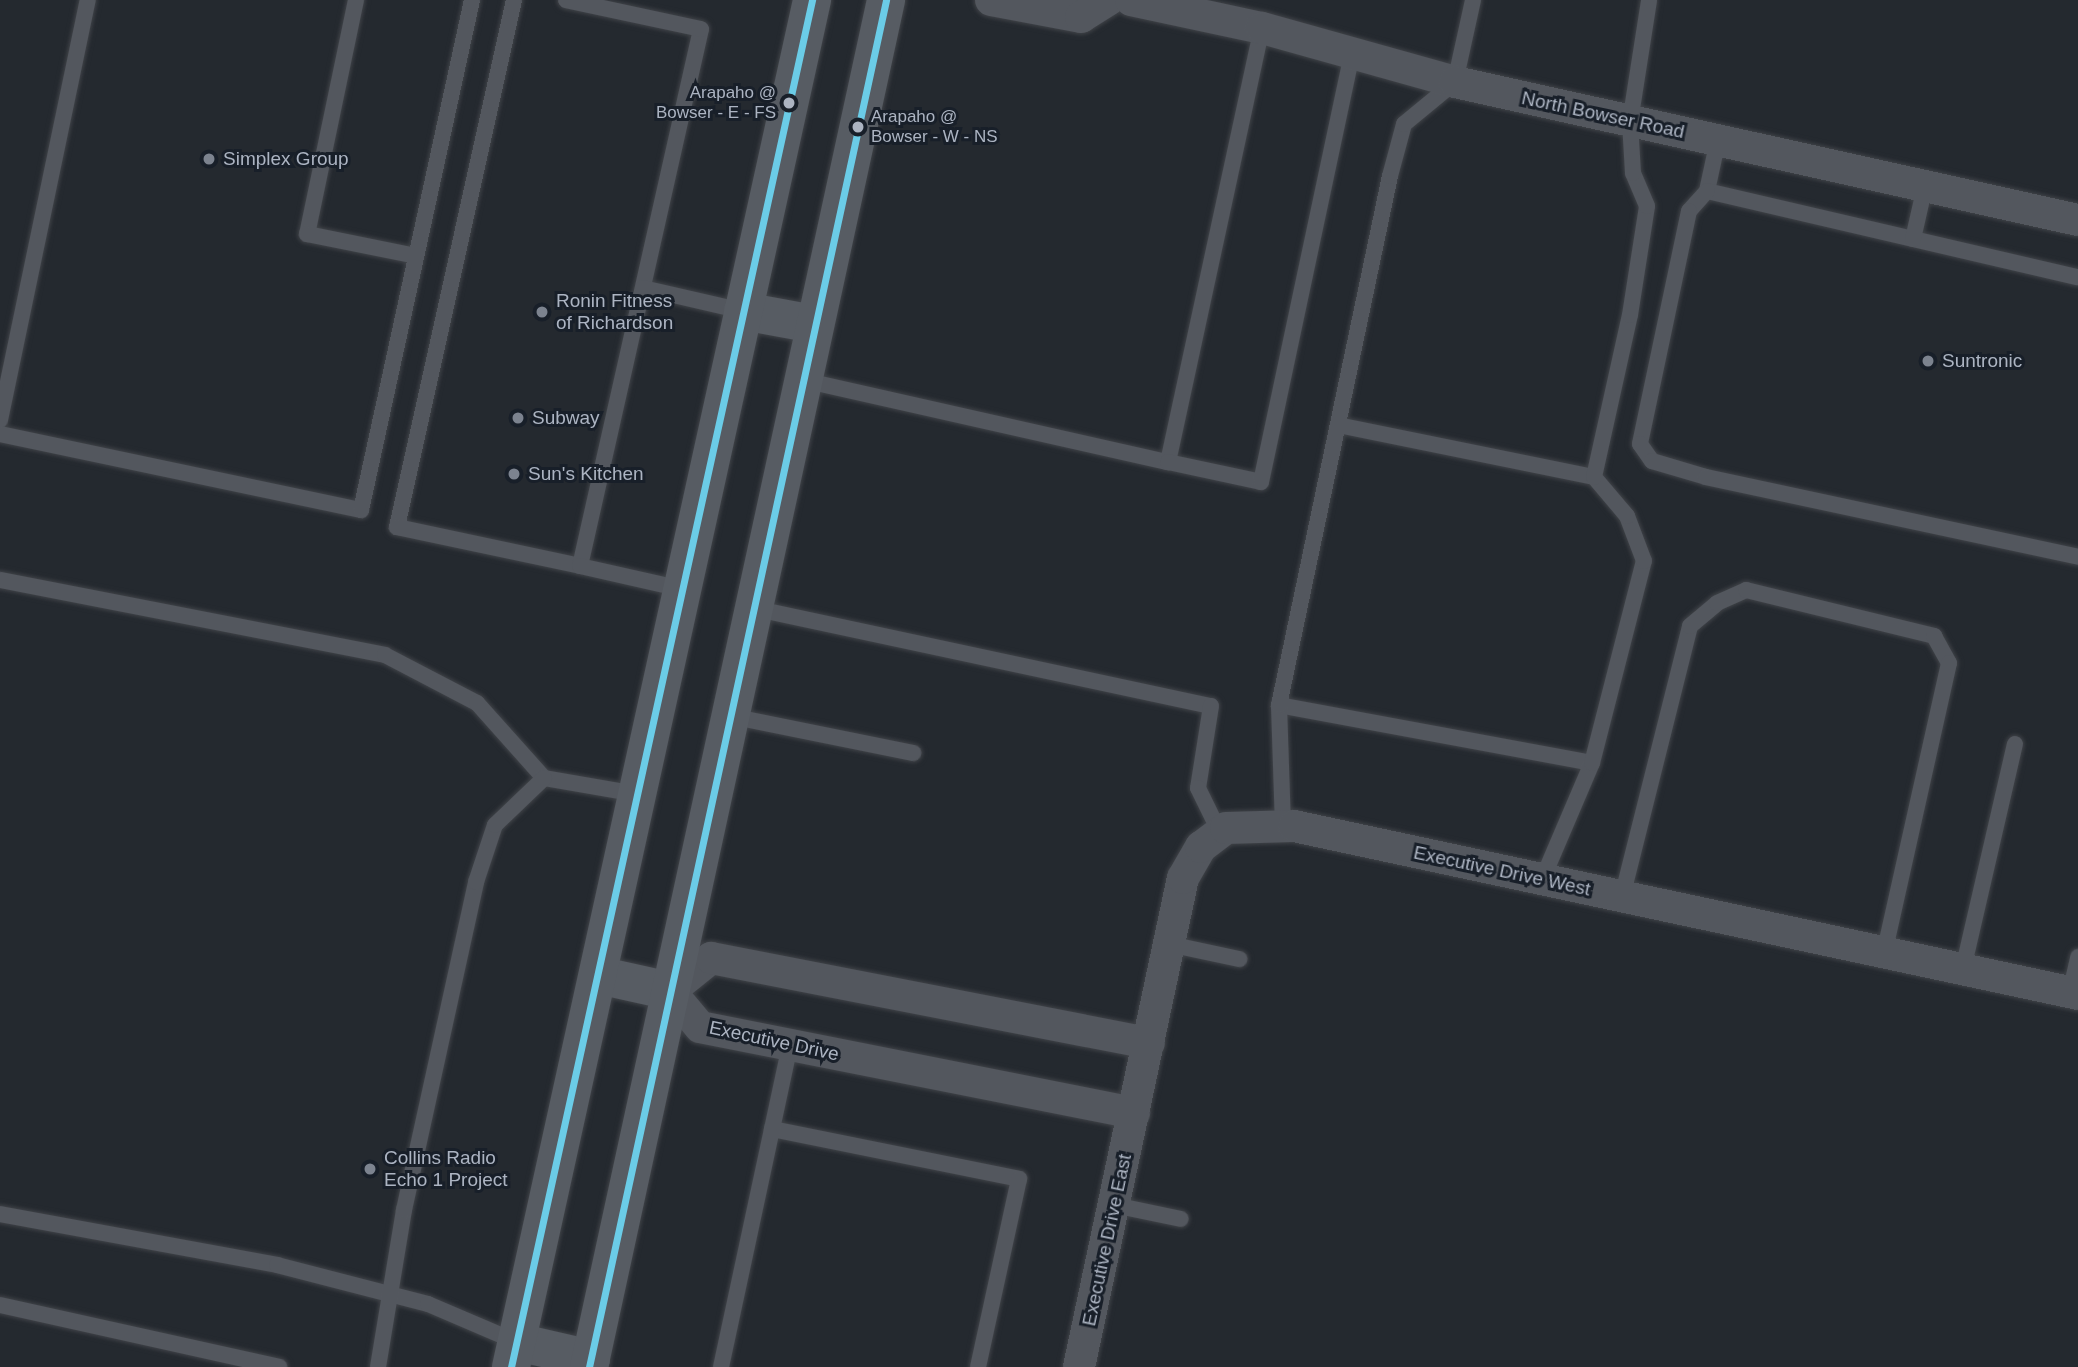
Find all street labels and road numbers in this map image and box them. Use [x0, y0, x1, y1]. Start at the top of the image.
street label: North Bowser Road [1520, 87, 1686, 143]
street label: Executive Drive West [1411, 841, 1593, 901]
street label: Executive Drive [707, 1016, 841, 1066]
street label: Executive Drive East [1078, 1152, 1136, 1328]

